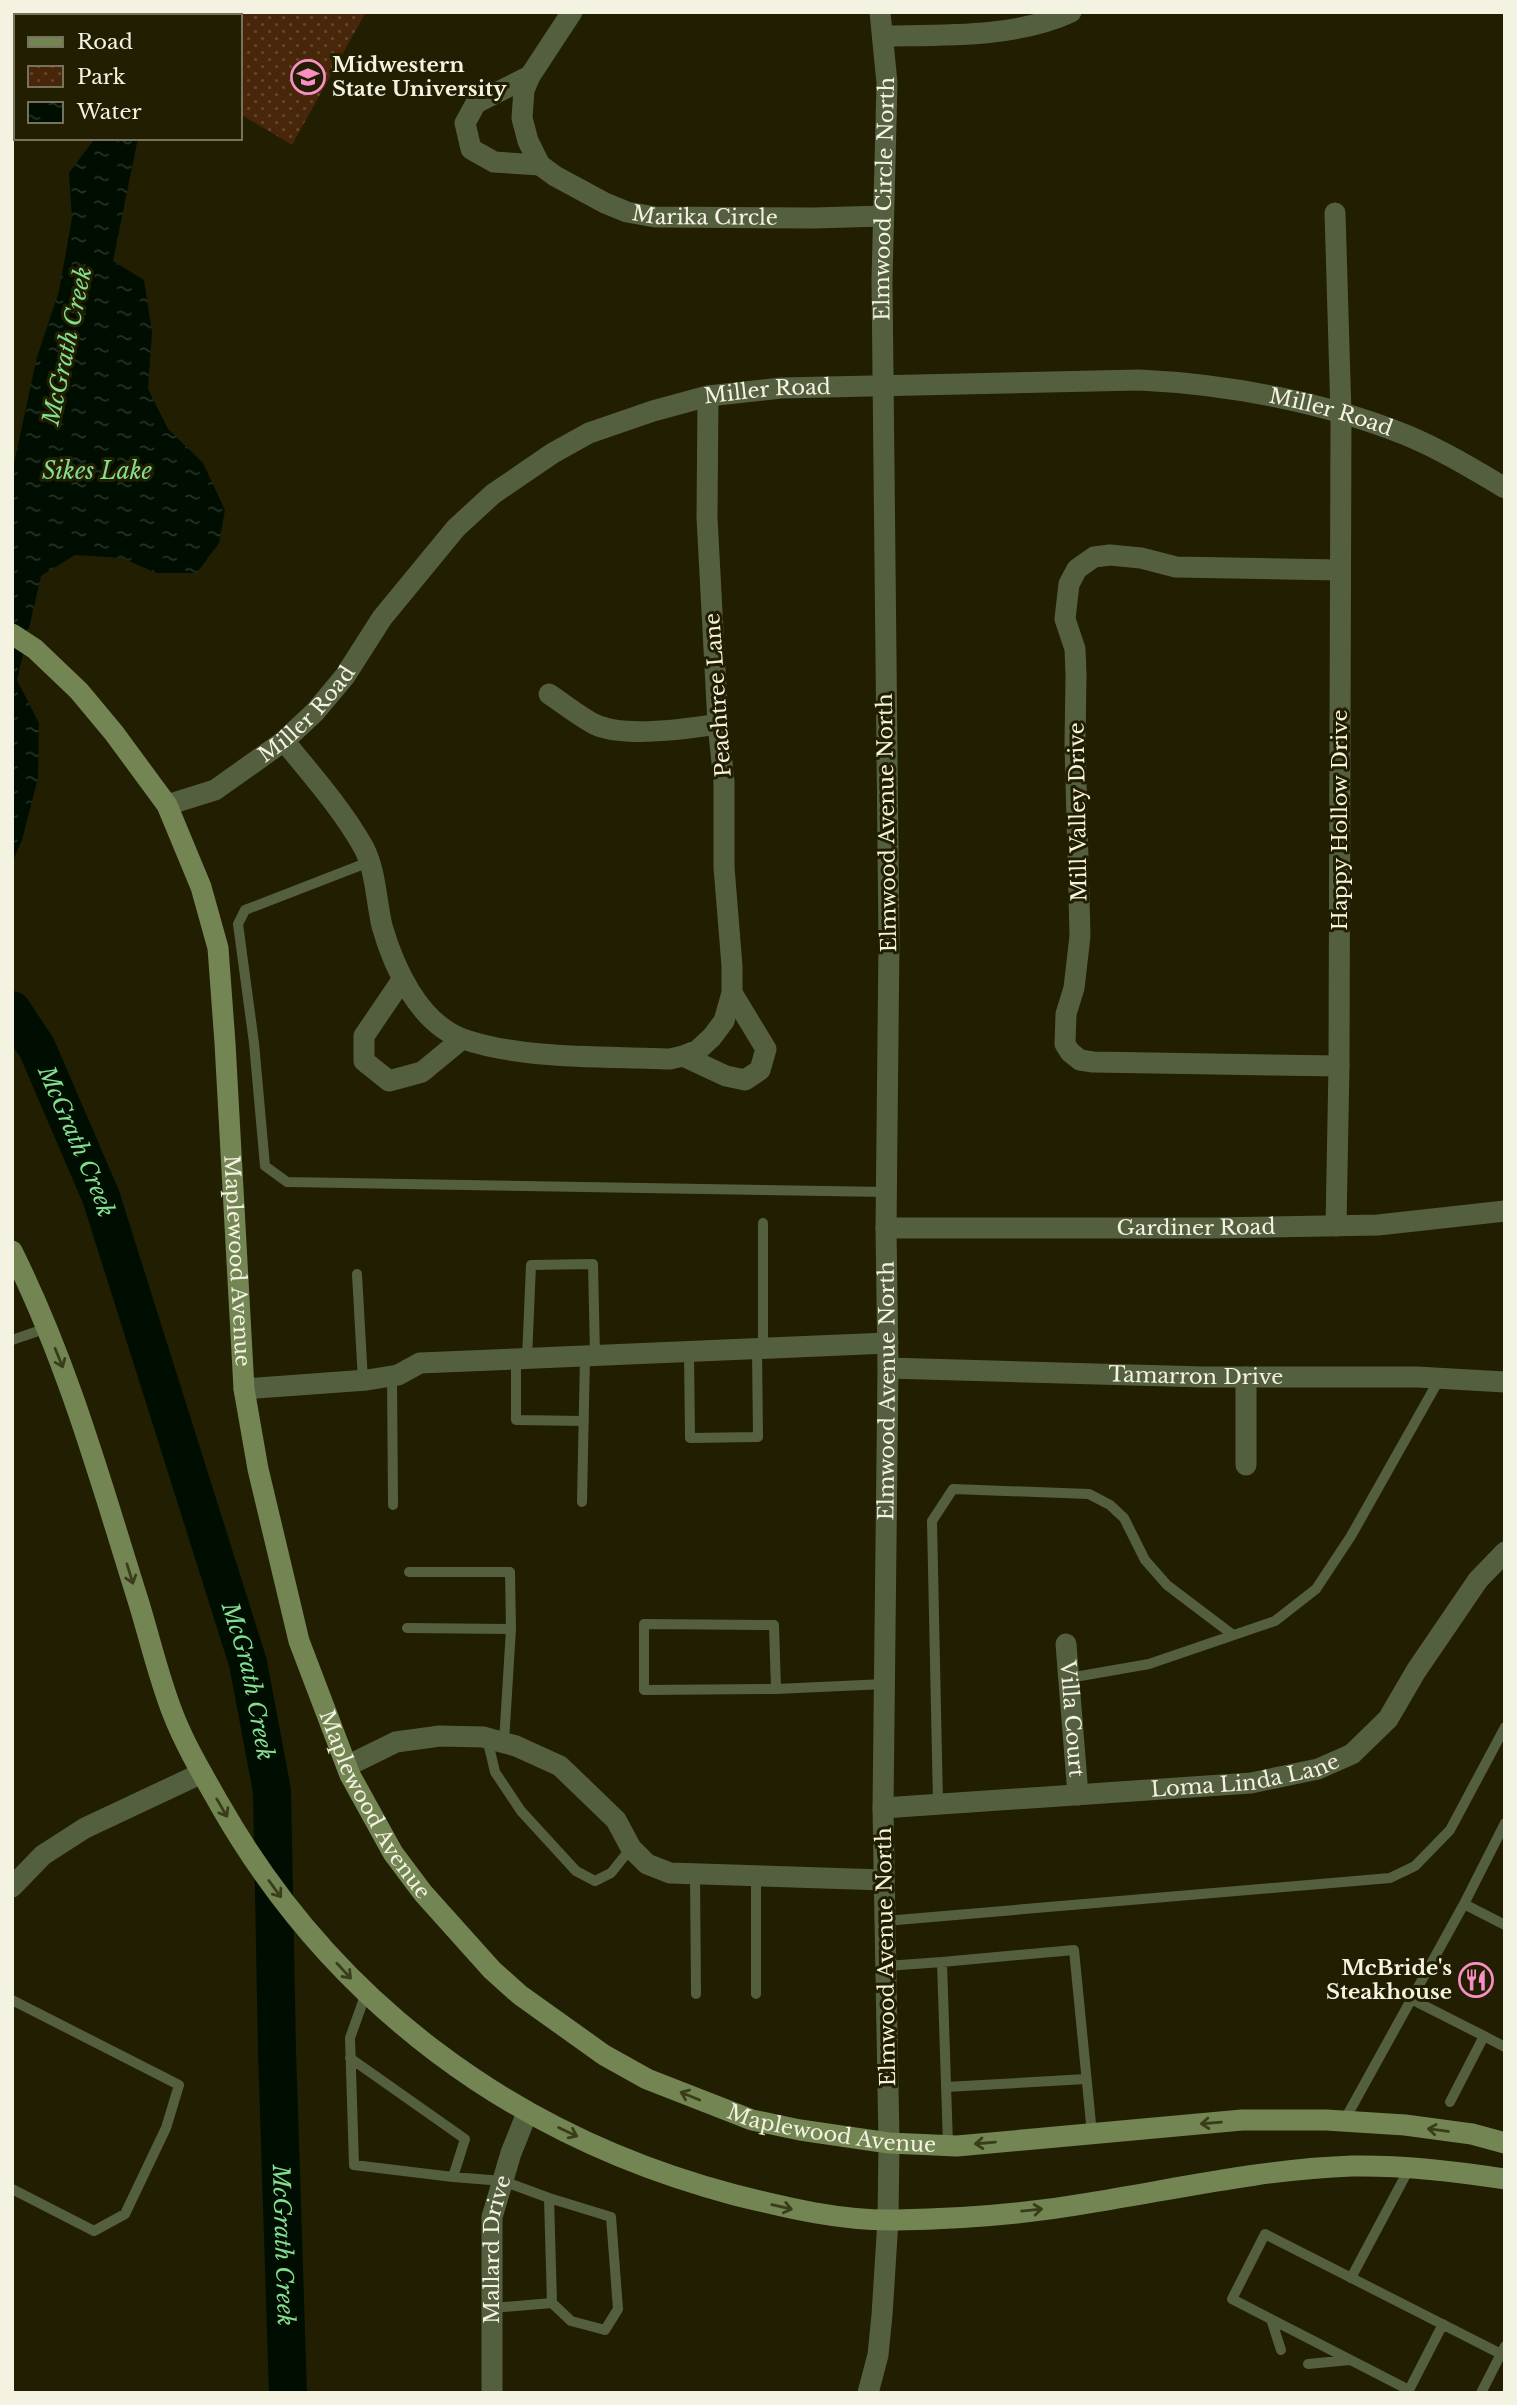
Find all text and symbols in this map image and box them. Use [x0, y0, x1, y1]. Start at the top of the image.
legend [14, 14, 242, 140]
text: Road [77, 29, 133, 55]
place label: Midwestern State University [332, 52, 507, 102]
school or university icon: Midwestern State University [289, 58, 327, 96]
text: Park [77, 64, 126, 90]
street label: Elmwood Circle North [869, 77, 900, 321]
text: Water [76, 99, 141, 125]
street label: Marika Circle [630, 200, 778, 231]
water label: McGrath Creek [36, 264, 97, 429]
street label: Miller Road [703, 374, 831, 409]
street label: Miller Road [1267, 383, 1396, 442]
water label: Sikes Lake [42, 457, 153, 485]
street label: Peachtree Lane [699, 612, 737, 778]
street label: Miller Road [253, 661, 361, 768]
street label: Elmwood Avenue North [872, 693, 902, 953]
street label: Happy Hollow Drive [1327, 710, 1353, 930]
street label: Mill Valley Drive [1063, 722, 1093, 902]
water label: McGrath Creek [32, 1061, 120, 1220]
street label: Maplewood Avenue [218, 1154, 256, 1367]
street label: Gardiner Road [1116, 1214, 1276, 1241]
street label: Elmwood Avenue North [873, 1261, 901, 1520]
one-way arrow [54, 1347, 67, 1369]
street label: Tamarron Drive [1108, 1361, 1283, 1390]
one-way arrow [124, 1563, 137, 1585]
water label: McGrath Creek [215, 1598, 280, 1762]
street label: Villa Court [1054, 1658, 1090, 1778]
street label: Maplewood Avenue [313, 1706, 436, 1904]
street label: Loma Linda Lane [1150, 1748, 1344, 1803]
one-way arrow [216, 1797, 229, 1818]
street label: Elmwood Avenue North [871, 1827, 901, 2087]
one-way arrow [267, 1879, 282, 1898]
place label: McBride's Steakhouse [1326, 1955, 1452, 2005]
restaurant icon: McBride's Steakhouse [1457, 1961, 1495, 1999]
one-way arrow [336, 1962, 353, 1979]
one-way arrow [680, 2089, 701, 2102]
street label: Maplewood Avenue [723, 2099, 937, 2158]
one-way arrow [1200, 2117, 1223, 2130]
one-way arrow [1427, 2123, 1450, 2136]
one-way arrow [556, 2126, 578, 2139]
one-way arrow [974, 2137, 996, 2150]
water label: McGrath Creek [267, 2163, 300, 2327]
street label: Mallard Drive [479, 2172, 517, 2324]
one-way arrow [770, 2201, 793, 2214]
one-way arrow [1020, 2203, 1043, 2216]

